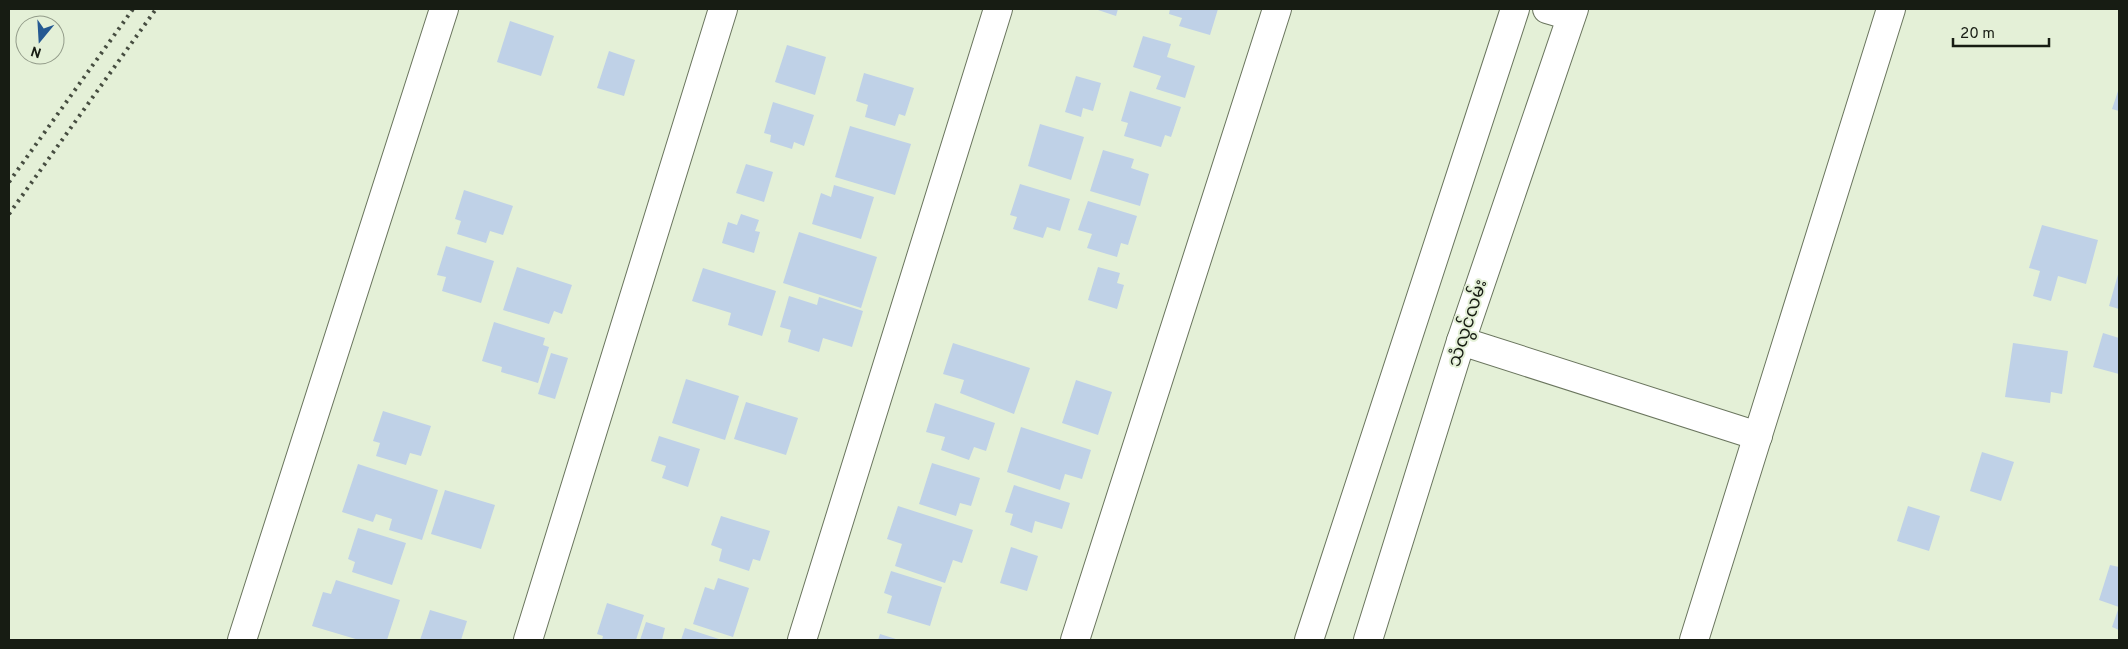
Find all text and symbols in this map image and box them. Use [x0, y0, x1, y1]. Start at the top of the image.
north arrow [15, 15, 65, 65]
scale bar [1953, 15, 2049, 47]
text: 20 m [1960, 25, 1995, 44]
text: N [29, 41, 44, 61]
street label: သံလွင်လမ်း [1441, 276, 1495, 371]

